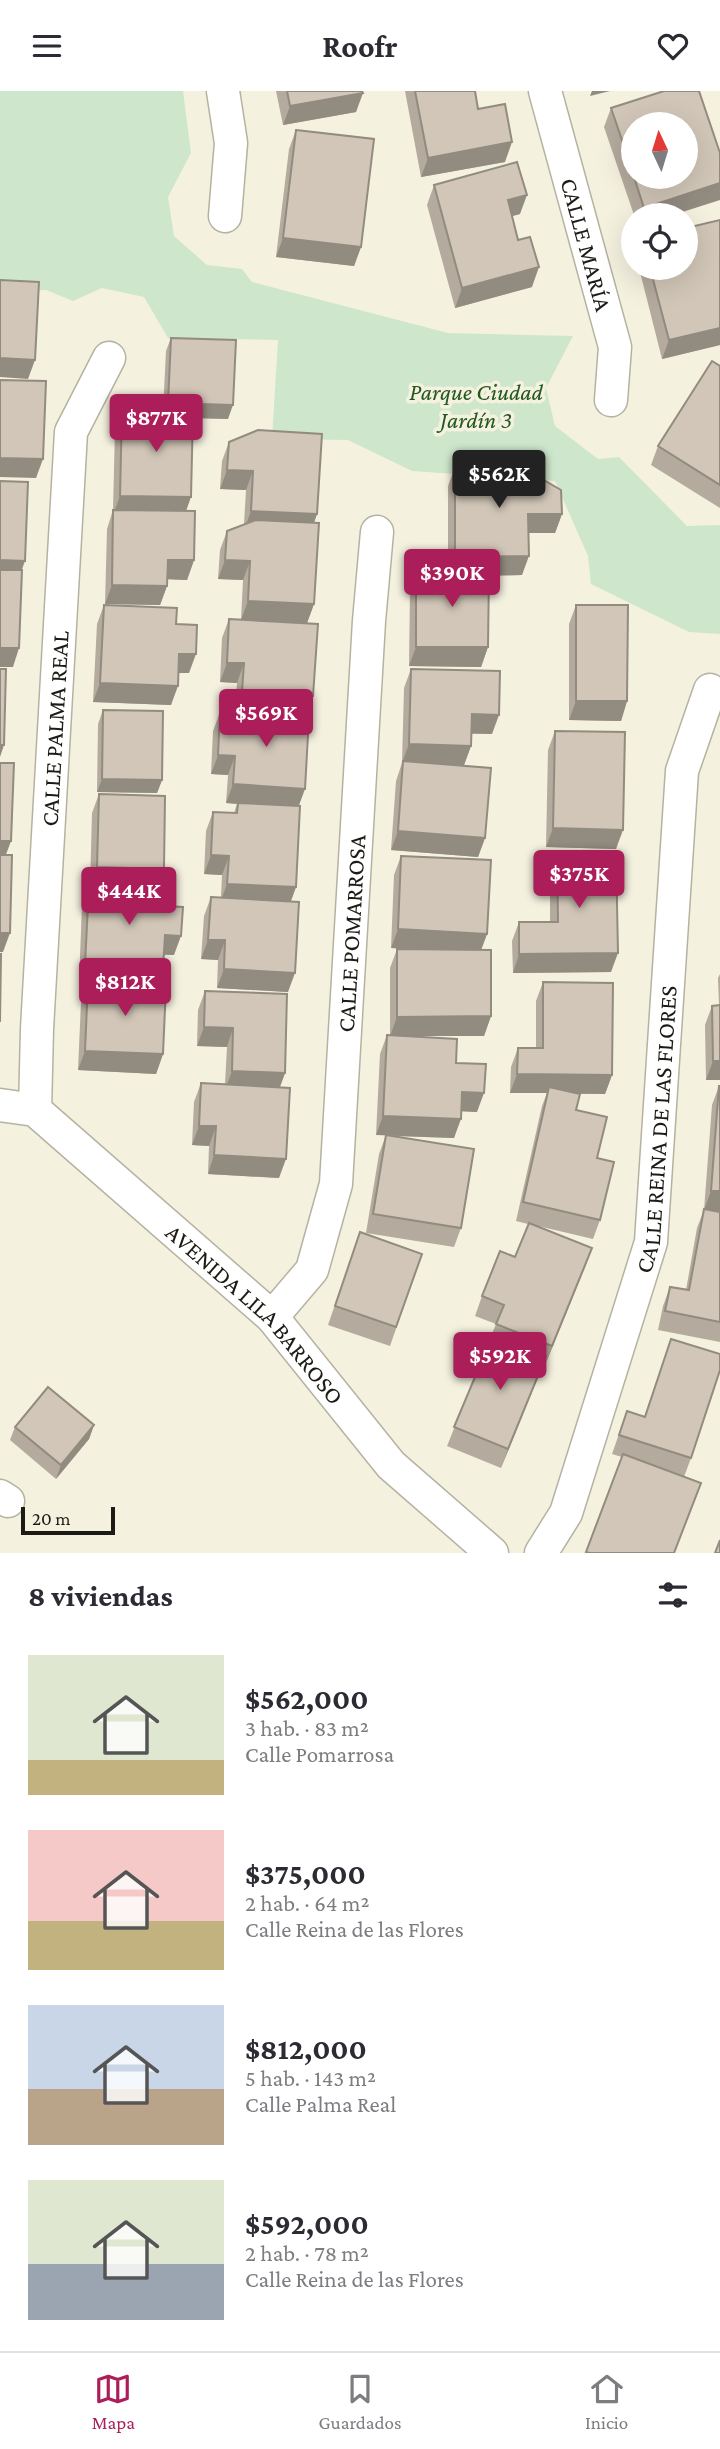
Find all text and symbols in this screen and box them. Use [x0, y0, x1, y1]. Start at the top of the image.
icon: menu [28, 27, 66, 65]
icon: heart [654, 27, 692, 65]
text: Roofr [322, 28, 398, 64]
north arrow [621, 112, 698, 189]
map controls [621, 112, 698, 280]
street label: CALLE MARÍA [556, 175, 618, 314]
button: locate [621, 203, 698, 280]
park label: Parque Ciudad Jardín 3 [409, 378, 544, 433]
pin: $877K [107, 395, 205, 454]
text: $877K [126, 404, 186, 430]
pin: $562K [450, 451, 548, 510]
text: $562K [468, 460, 530, 486]
pin: $390K [403, 549, 501, 609]
text: $390K [420, 559, 484, 585]
street label: CALLE PALMA REAL [35, 630, 73, 827]
pin: $569K [217, 689, 315, 749]
text: $569K [235, 699, 297, 725]
street label: CALLE POMARROSA [331, 833, 370, 1033]
pin: $375K [530, 851, 628, 910]
text: $375K [549, 860, 609, 886]
pin: $444K [80, 867, 178, 927]
text: $444K [97, 877, 161, 903]
pin: $812K [76, 958, 174, 1018]
text: $812K [95, 968, 155, 994]
street label: CALLE REINA DE LAS FLORES [629, 985, 681, 1276]
street label: AVENIDA LILA BARROSO [161, 1218, 350, 1409]
pin: $592K [451, 1333, 549, 1392]
text: $592K [469, 1342, 531, 1368]
scale bar [21, 1504, 116, 1536]
text: 20 m [32, 1508, 71, 1529]
icon: filters [654, 1576, 692, 1614]
text: 8 viviendas [28, 1579, 173, 1612]
text: $562,000 [245, 1682, 369, 1715]
icon: home [84, 1683, 168, 1767]
text: 3 hab. · 83 m² [245, 1715, 369, 1741]
text: Calle Pomarrosa [245, 1741, 394, 1767]
text: $375,000 [245, 1857, 366, 1890]
icon: home [84, 1858, 168, 1942]
text: 2 hab. · 64 m² [245, 1890, 369, 1916]
text: Calle Reina de las Flores [245, 1916, 464, 1942]
text: $812,000 [245, 2032, 367, 2065]
icon: home [84, 2033, 168, 2117]
text: 5 hab. · 143 m² [245, 2065, 376, 2091]
text: Calle Palma Real [245, 2091, 396, 2117]
text: $592,000 [245, 2207, 369, 2240]
icon: home [84, 2208, 168, 2292]
text: 2 hab. · 78 m² [245, 2240, 369, 2266]
text: Calle Reina de las Flores [245, 2266, 464, 2292]
tab: Mapa [92, 2370, 135, 2433]
tab: Guardados [319, 2370, 402, 2433]
tab: Inicio [585, 2370, 628, 2433]

